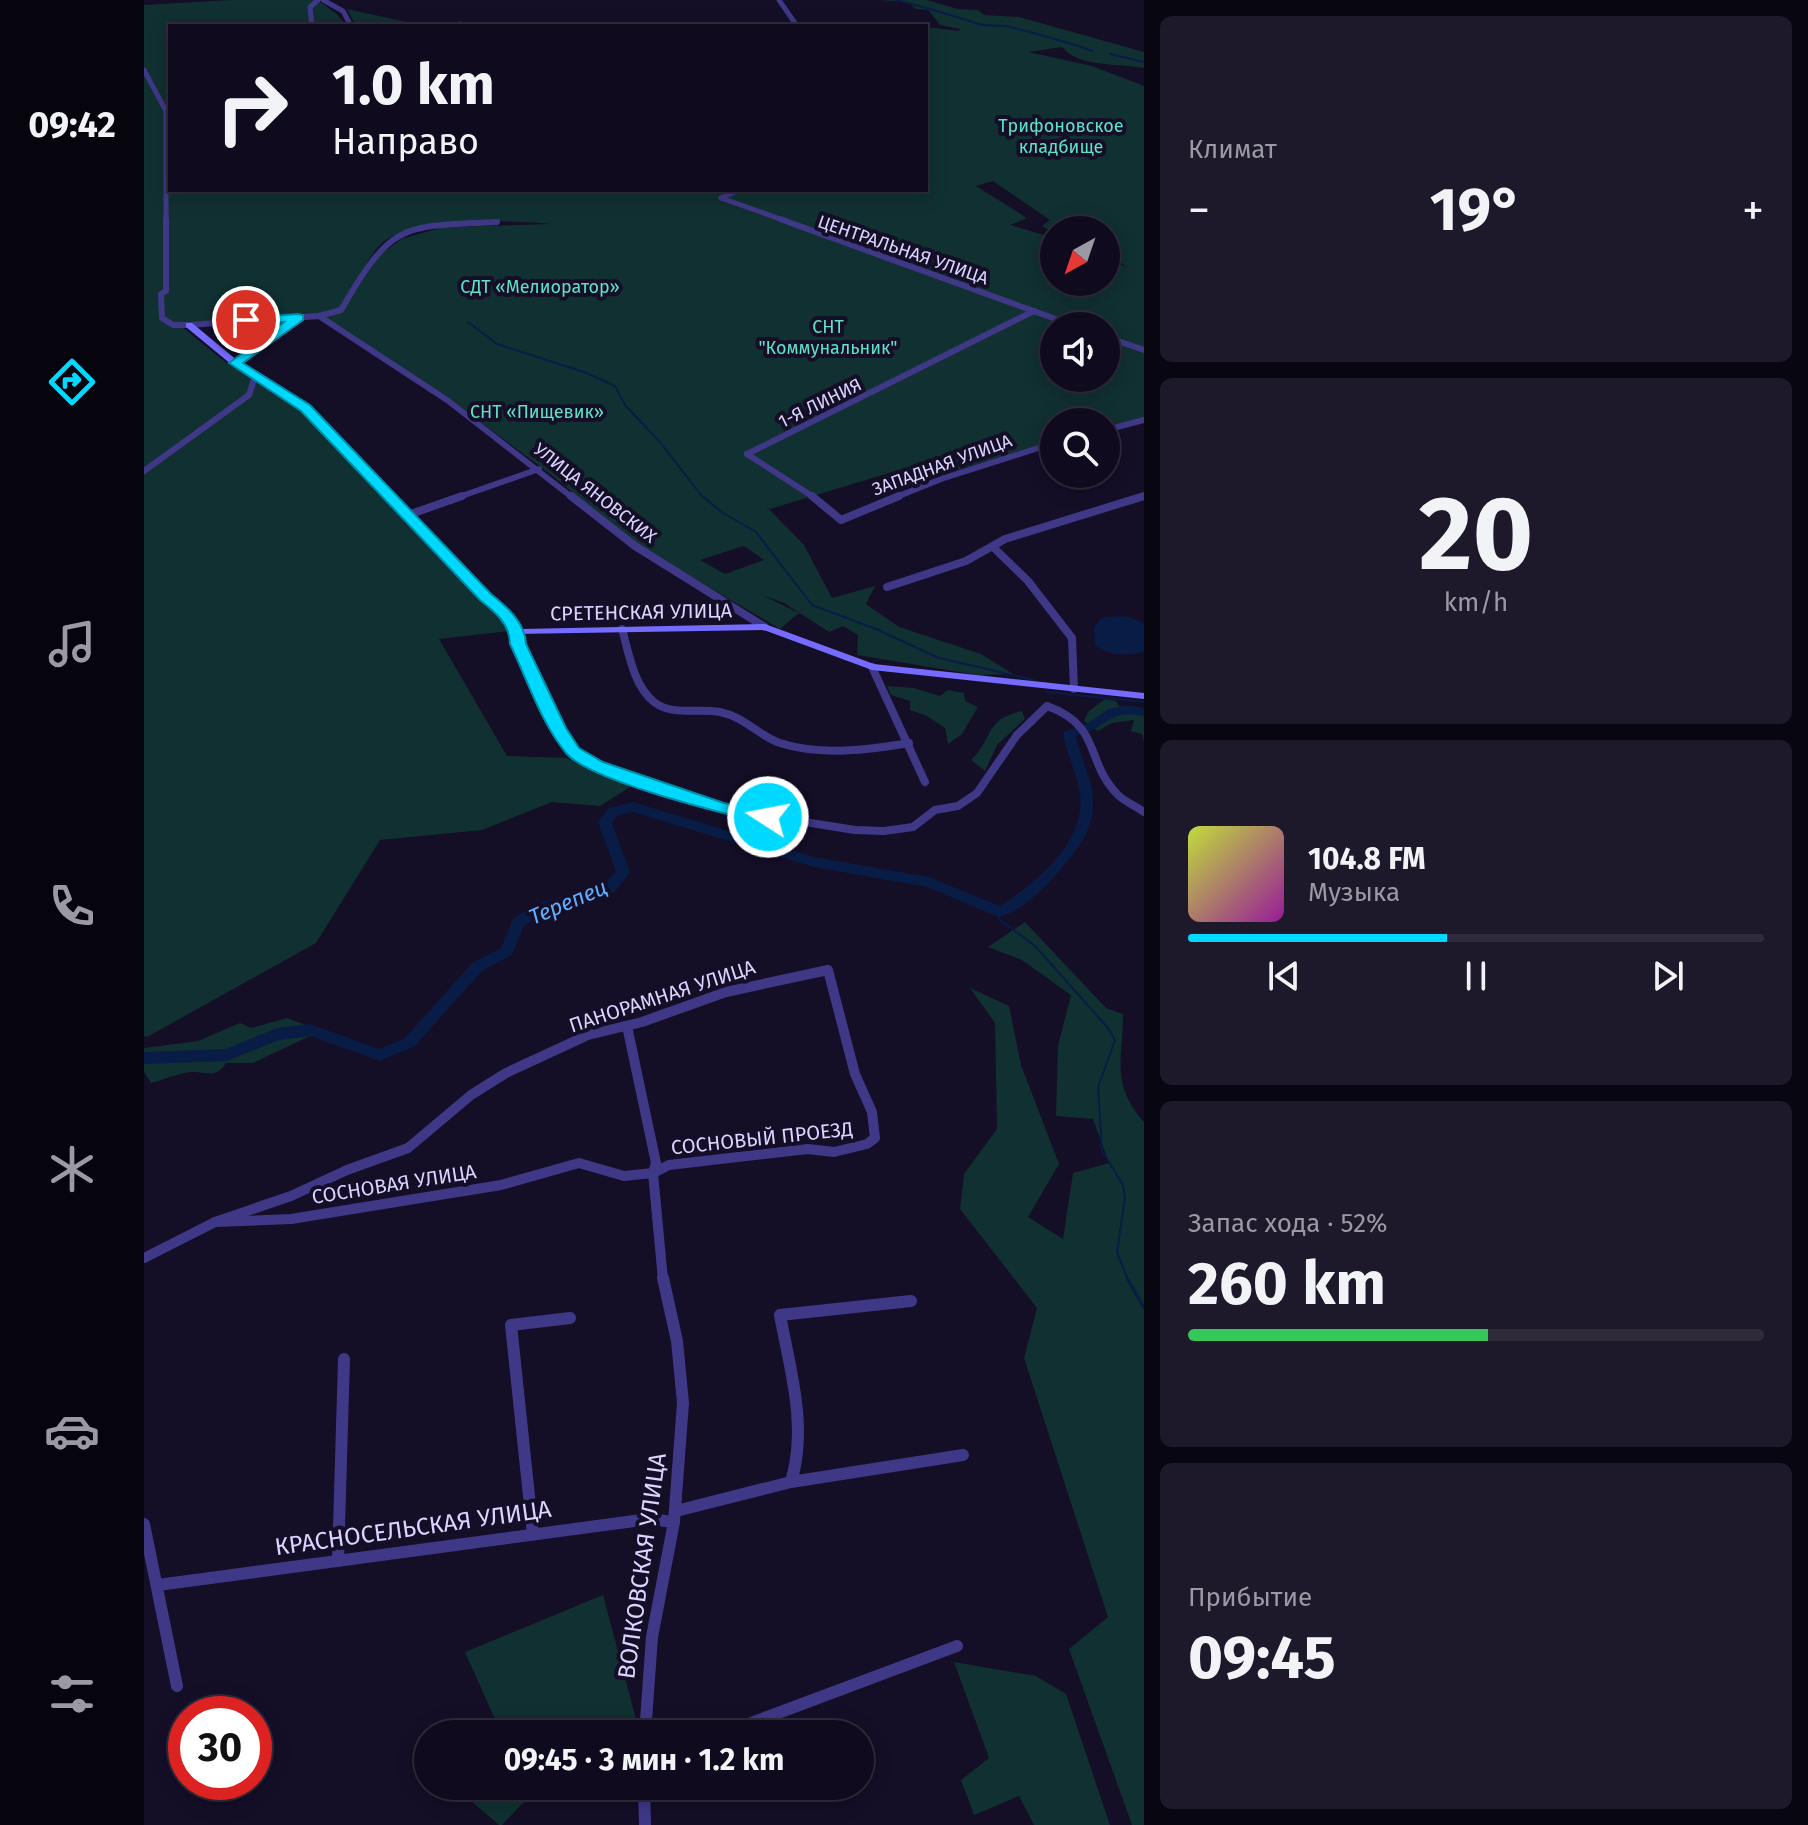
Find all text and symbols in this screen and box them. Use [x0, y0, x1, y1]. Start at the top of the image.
text: 1.0 km [332, 52, 495, 119]
icon: right [200, 56, 304, 160]
text: 09:42 [28, 103, 116, 147]
park label: Трифоновское кладбище [998, 115, 1124, 158]
text: Направо [332, 120, 479, 164]
text: Климат [1188, 134, 1277, 165]
text: 19° [1430, 174, 1522, 246]
text: − [1188, 184, 1210, 237]
text: + [1742, 184, 1764, 237]
street label: ЦЕНТРАЛЬНАЯ УЛИЦА [815, 210, 992, 290]
north arrow [1040, 216, 1120, 296]
map controls [1040, 216, 1120, 488]
park label: СДТ «Мелиоратор» [460, 276, 620, 298]
pin [212, 286, 280, 354]
icon: arrive [224, 298, 268, 342]
button: sound [1040, 312, 1120, 392]
park label: СНТ "Коммунальник" [758, 316, 898, 359]
icon: directions [44, 354, 100, 410]
street label: 1-Я ЛИНИЯ [775, 373, 865, 433]
park label: СНТ «Пищевик» [470, 401, 604, 423]
button: search [1040, 408, 1120, 488]
street label: ЗАПАДНАЯ УЛИЦА [869, 429, 1015, 500]
street label: УЛИЦА ЯНОВСКИХ [529, 438, 661, 548]
text: 20 [1419, 472, 1533, 597]
text: km/h [1444, 587, 1508, 618]
street label: СРЕТЕНСКАЯ УЛИЦА [550, 598, 733, 626]
icon: music [44, 616, 100, 672]
position arrow [726, 775, 810, 859]
text: 104.8 FM [1308, 841, 1426, 877]
water label: Терепец [525, 873, 611, 931]
text: Музыка [1308, 877, 1400, 908]
icon: phone [44, 878, 100, 934]
street label: ПАНОРАМНАЯ УЛИЦА [566, 954, 759, 1037]
icon: previous [1262, 954, 1306, 998]
icon: pause [1454, 954, 1498, 998]
icon: next [1646, 954, 1690, 998]
street label: СОСНОВЫЙ ПРОЕЗД [670, 1117, 854, 1159]
icon: climate [44, 1141, 100, 1197]
street label: СОСНОВАЯ УЛИЦА [310, 1159, 478, 1209]
text: Запас хода · 52% [1188, 1208, 1388, 1239]
text: 260 km [1188, 1248, 1386, 1320]
icon: car [44, 1403, 100, 1459]
street label: ВОЛКОВСКАЯ УЛИЦА [612, 1451, 672, 1681]
street label: КРАСНОСЕЛЬСКАЯ УЛИЦА [273, 1495, 553, 1561]
text: Прибытие [1188, 1582, 1312, 1613]
text: 09:45 [1188, 1622, 1336, 1694]
icon: filters [44, 1666, 100, 1722]
speed limit sign: 30 [168, 1696, 272, 1800]
text: 09:45 · 3 мин · 1.2 km [504, 1742, 784, 1778]

